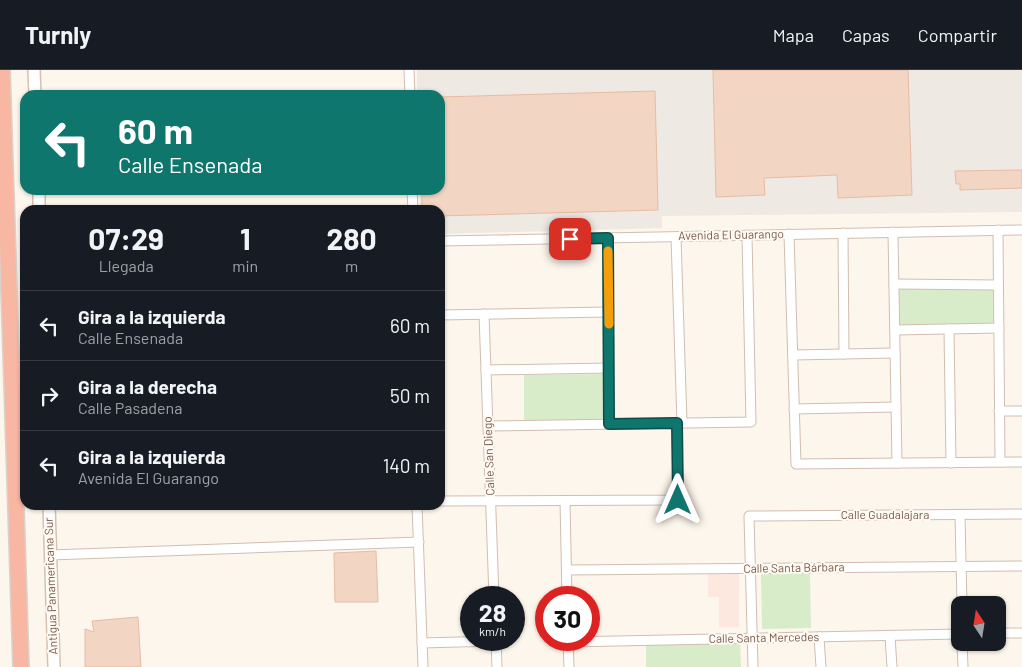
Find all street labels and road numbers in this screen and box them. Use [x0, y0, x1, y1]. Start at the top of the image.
street label: Avenida El Guarango [678, 226, 784, 242]
street label: Calle San Diego [480, 416, 496, 496]
street label: Calle Guadalajara [841, 507, 929, 521]
street label: Antigua Panamericana Sur [41, 517, 59, 655]
street label: Calle Santa Bárbara [743, 559, 845, 575]
street label: Calle Santa Mercedes [709, 629, 820, 645]

